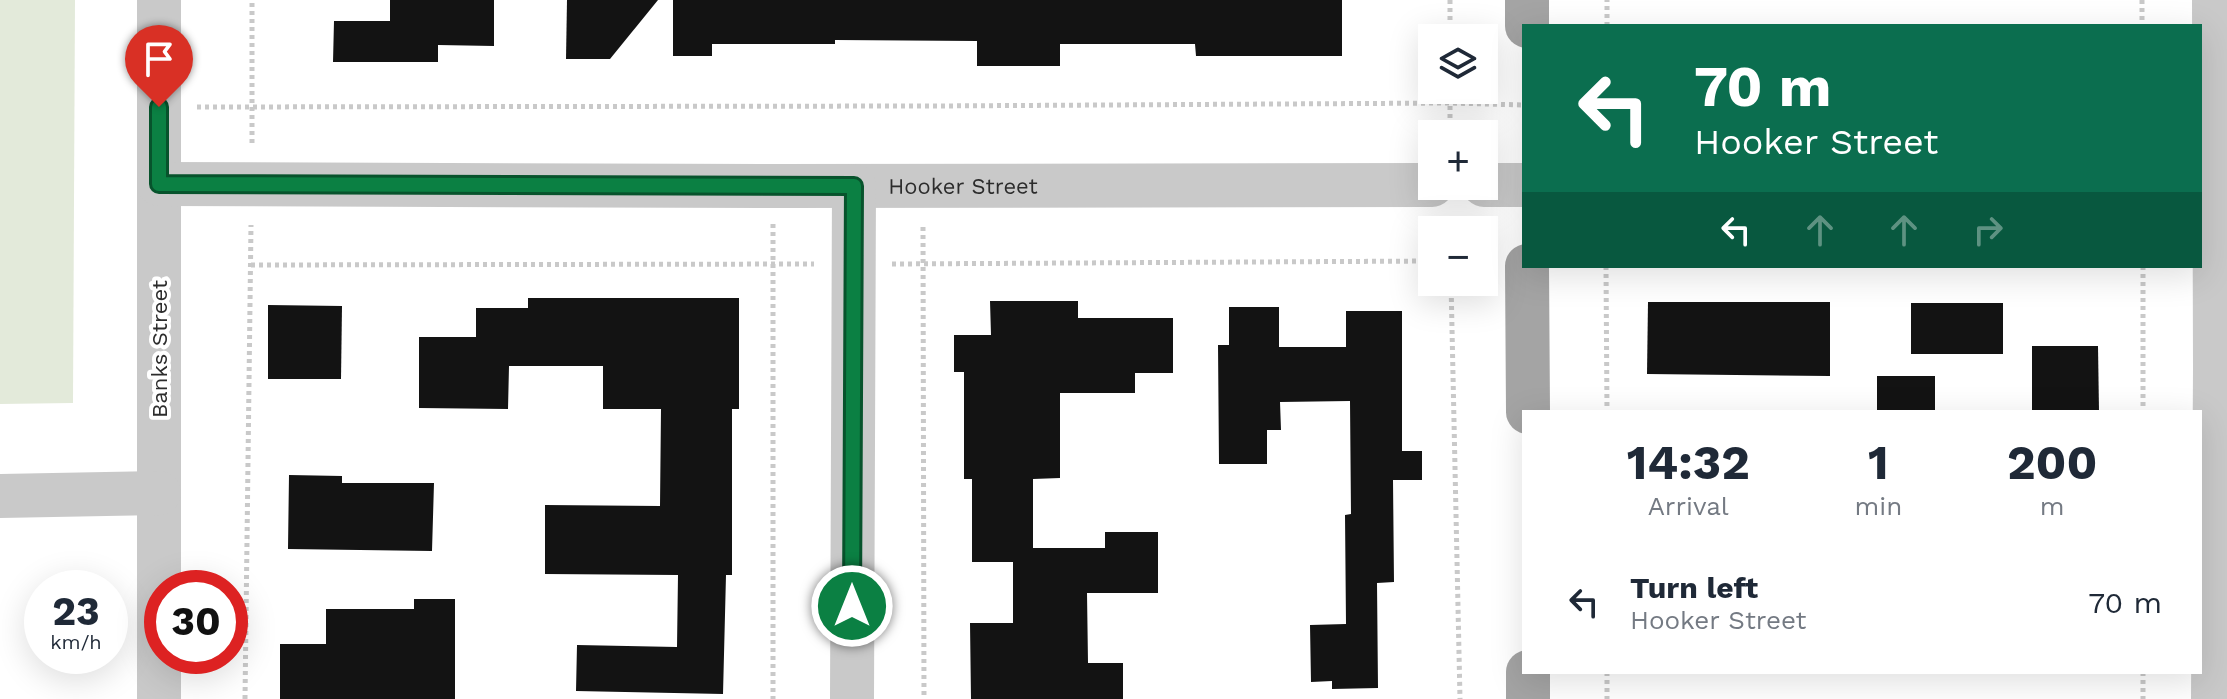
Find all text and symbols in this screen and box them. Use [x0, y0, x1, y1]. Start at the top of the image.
map controls [1418, 24, 1498, 296]
button: layers [1418, 24, 1498, 104]
pin [125, 25, 193, 107]
icon: arrive [137, 37, 181, 81]
text: 70 m [1694, 54, 1831, 120]
icon: left [1562, 56, 1666, 160]
button: + [1418, 120, 1498, 200]
text: Hooker Street [1694, 121, 1938, 163]
street label: Hooker Street [888, 173, 1038, 198]
icon: left [1714, 208, 1758, 252]
icon: ahead [1798, 208, 1842, 252]
icon: ahead [1882, 208, 1926, 252]
icon: right [1966, 208, 2010, 252]
button: − [1418, 216, 1498, 296]
street label: Banks Street [147, 280, 172, 418]
text: 14:32 [1627, 434, 1750, 491]
text: 1 [1868, 434, 1889, 491]
text: 200 [2007, 434, 2097, 491]
text: Arrival [1648, 491, 1729, 521]
text: min [1855, 491, 1902, 521]
text: m [2040, 491, 2065, 521]
position arrow [810, 564, 894, 648]
speed limit sign: 30 [144, 570, 248, 674]
text: Turn left [1630, 570, 1758, 605]
icon: left [1562, 580, 1606, 624]
text: 70 m [2088, 585, 2162, 620]
text: 23 [52, 588, 100, 635]
text: Hooker Street [1630, 605, 1807, 635]
text: km/h [50, 630, 102, 654]

